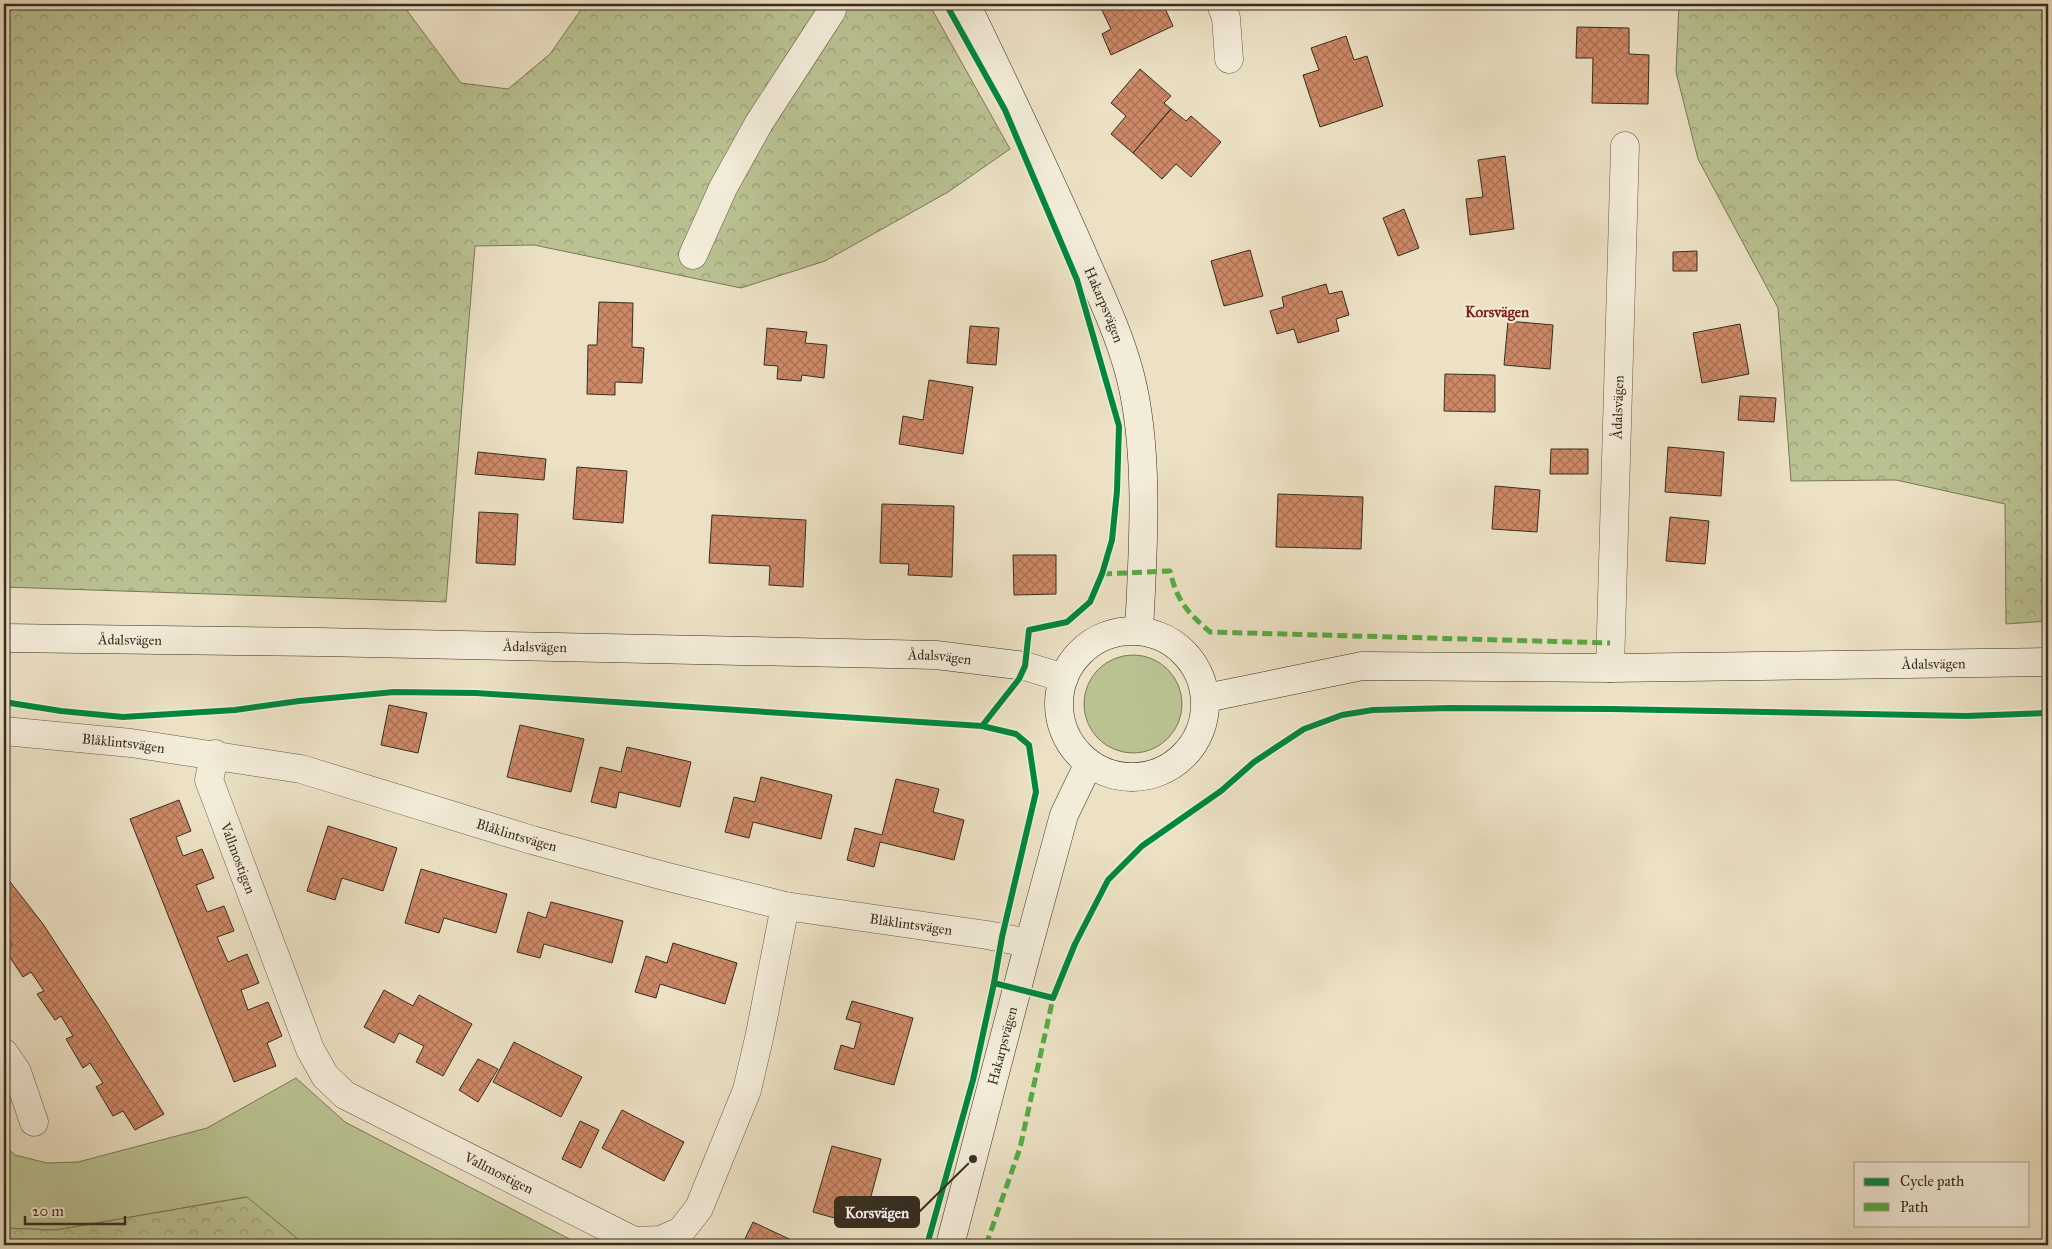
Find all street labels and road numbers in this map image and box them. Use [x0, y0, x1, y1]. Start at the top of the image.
street label: Hakarpsvägen [1080, 264, 1127, 345]
street label: Ådalsvägen [1608, 375, 1627, 440]
street label: Ådalsvägen [97, 630, 162, 649]
street label: Ådalsvägen [502, 637, 567, 656]
street label: Ådalsvägen [907, 645, 973, 668]
street label: Ådalsvägen [1901, 655, 1966, 673]
street label: Blåklintsvägen [81, 730, 166, 757]
street label: Blåklintsvägen [474, 815, 559, 855]
street label: Vallmostigen [216, 819, 259, 897]
street label: Blåklintsvägen [868, 910, 954, 939]
street label: Hakarpsvägen [984, 1004, 1021, 1087]
street label: Vallmostigen [461, 1148, 536, 1198]

